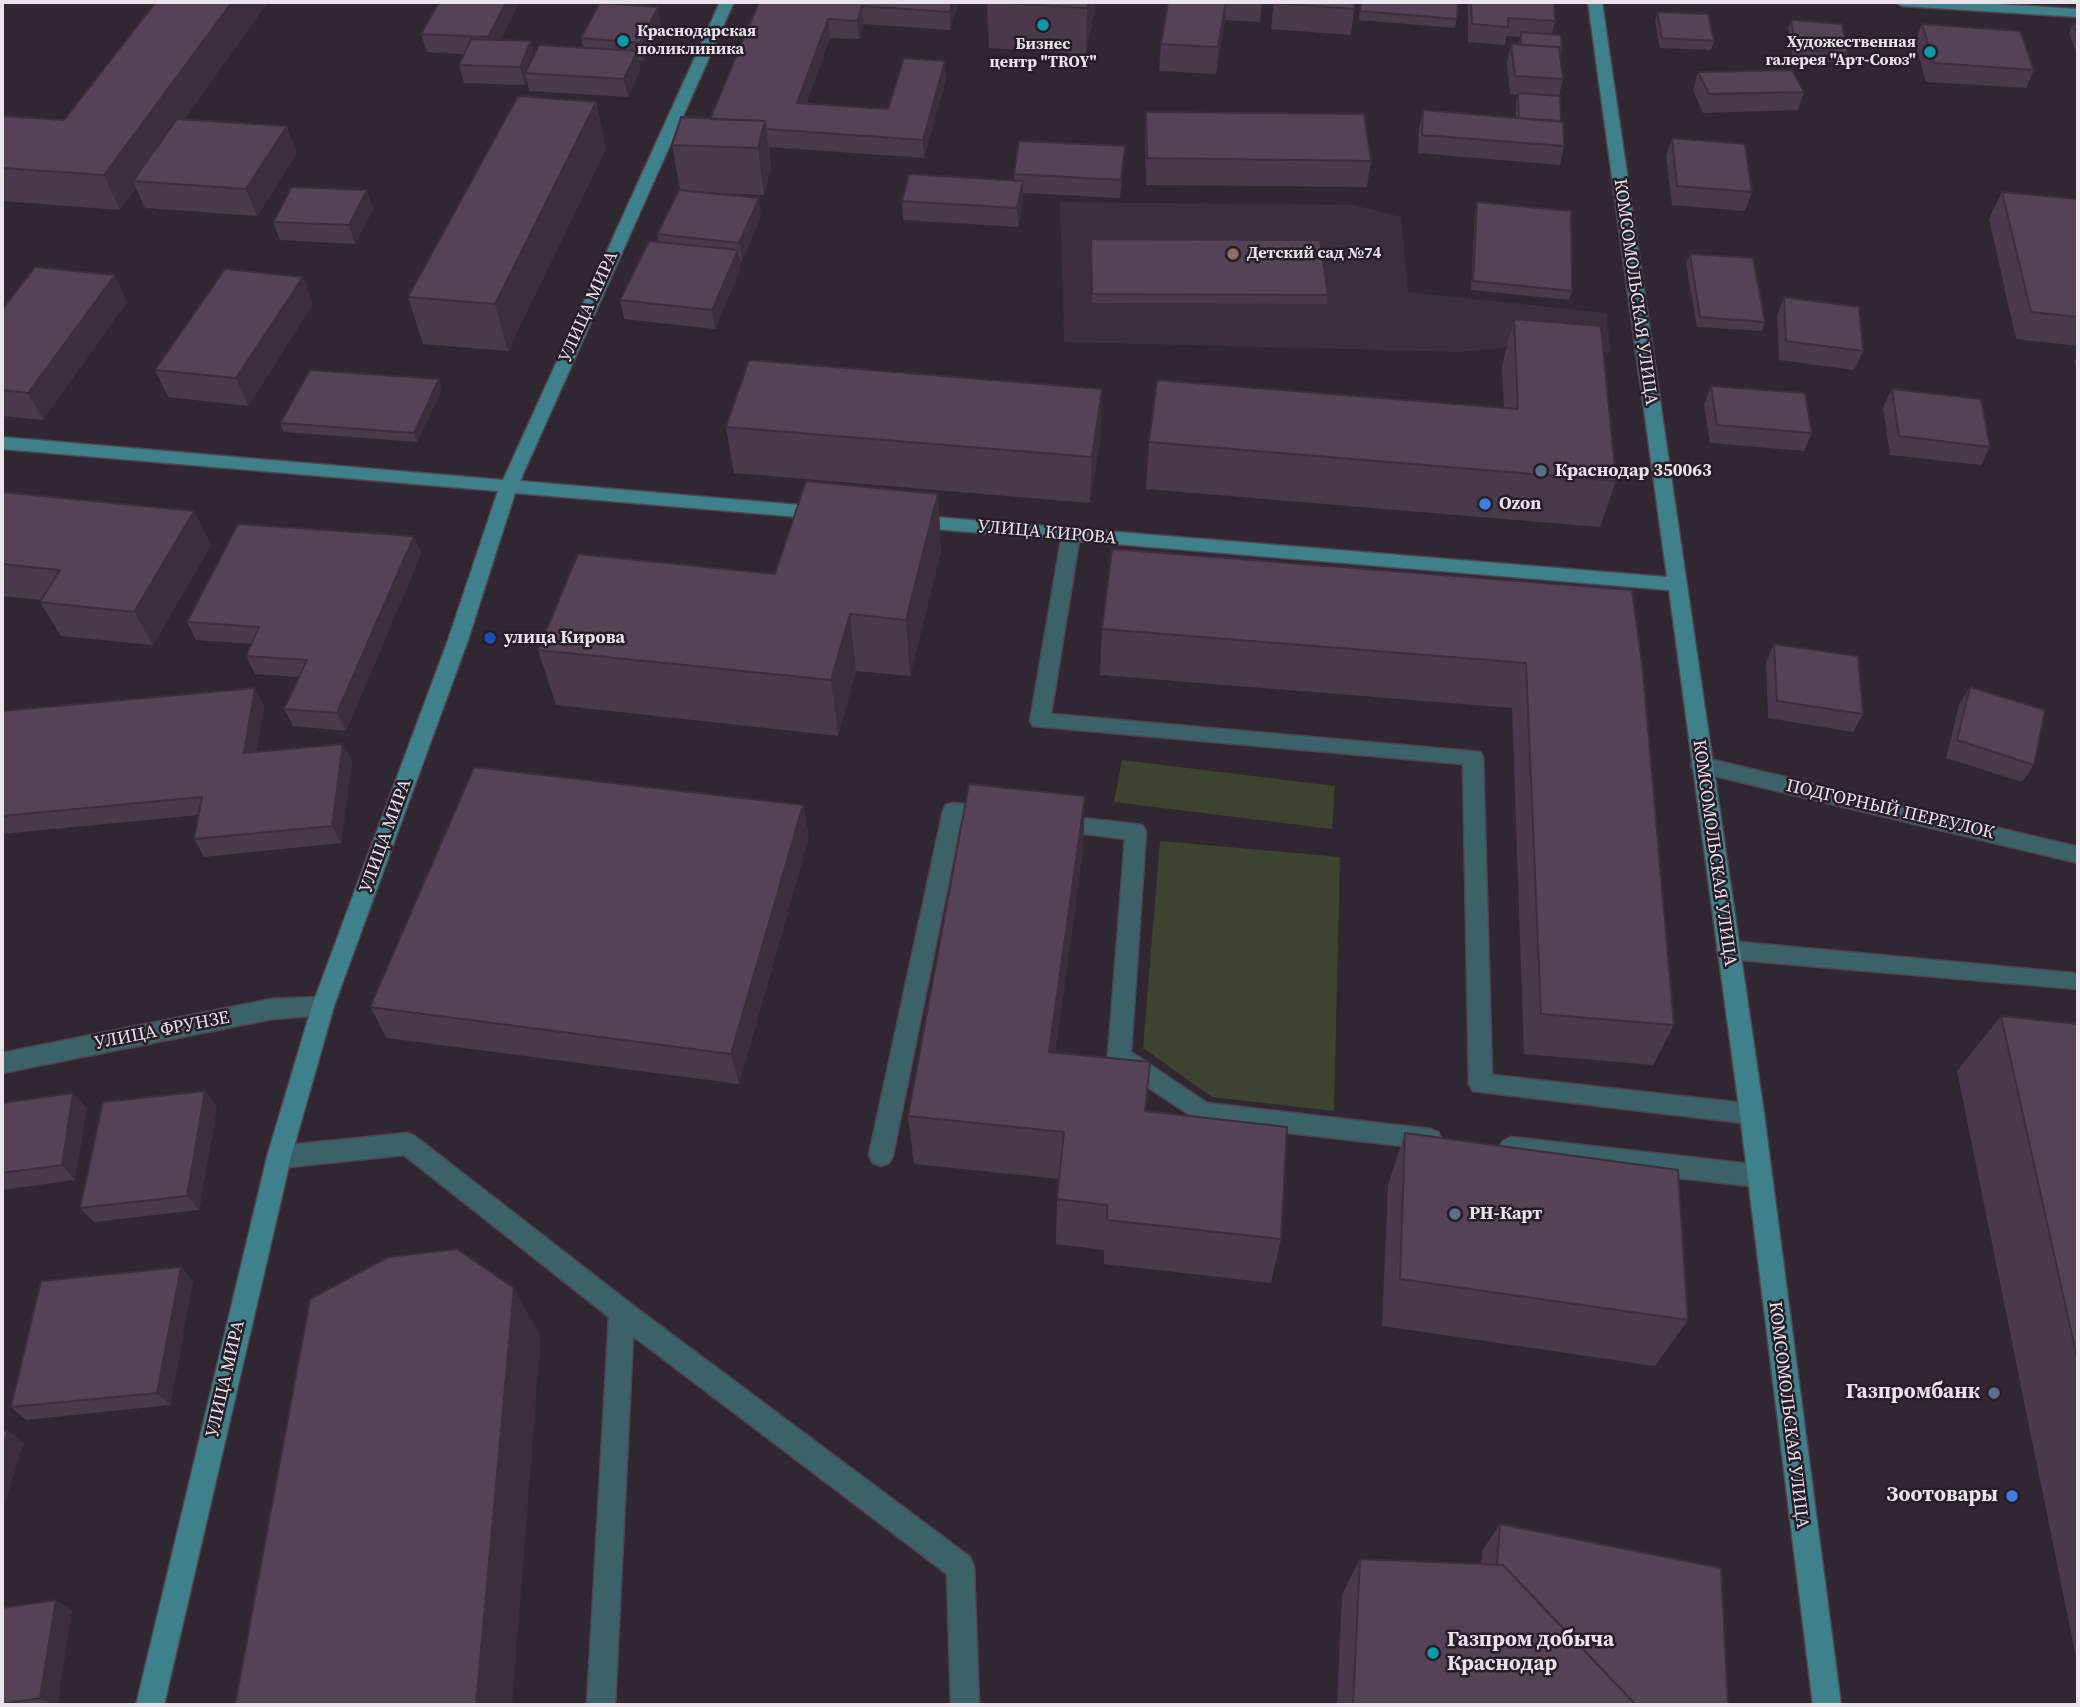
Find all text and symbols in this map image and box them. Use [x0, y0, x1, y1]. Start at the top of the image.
marker: Бизнес центр "TROY" [1035, 17, 1051, 33]
place label: Краснодарская поликлиника [637, 22, 756, 60]
marker: Краснодарская поликлиника [615, 33, 631, 49]
place label: Художественная галерея "Арт-Союз" [1765, 33, 1916, 71]
place label: Бизнес центр "TROY" [989, 35, 1097, 73]
marker: Художественная галерея "Арт-Союз" [1922, 44, 1938, 60]
street label: КОМСОМОЛЬСКАЯ УЛИЦА [1608, 177, 1662, 407]
place label: Детский сад №74 [1247, 244, 1381, 264]
marker: Детский сад №74 [1225, 246, 1241, 262]
street label: УЛИЦА МИРА [555, 248, 623, 366]
place label: Краснодар 350063 [1555, 460, 1712, 482]
marker: Краснодар 350063 [1533, 463, 1549, 479]
place label: Ozon [1499, 493, 1541, 515]
marker: Ozon [1477, 496, 1493, 512]
street label: УЛИЦА КИРОВА [977, 516, 1117, 550]
place label: улица Кирова [504, 627, 625, 649]
marker: улица Кирова [482, 630, 498, 646]
street label: КОМСОМОЛЬСКАЯ УЛИЦА [1687, 738, 1741, 968]
street label: УЛИЦА МИРА [355, 776, 417, 896]
street label: ПОДГОРНЫЙ ПЕРЕУЛОК [1784, 776, 1996, 844]
street label: УЛИЦА ФРУНЗЕ [93, 1007, 231, 1055]
place label: РН-Карт [1469, 1203, 1542, 1225]
marker: РН-Карт [1447, 1206, 1463, 1222]
street label: КОМСОМОЛЬСКАЯ УЛИЦА [1763, 1300, 1813, 1530]
street label: УЛИЦА МИРА [202, 1318, 250, 1440]
place label: Газпромбанк [1846, 1380, 1980, 1406]
marker: Газпромбанк [1986, 1385, 2002, 1401]
place label: Зоотовары [1887, 1483, 1998, 1509]
marker: Зоотовары [2004, 1488, 2020, 1504]
place label: Газпром добыча Краснодар [1447, 1628, 1614, 1678]
marker: Газпром добыча Краснодар [1425, 1645, 1441, 1661]

